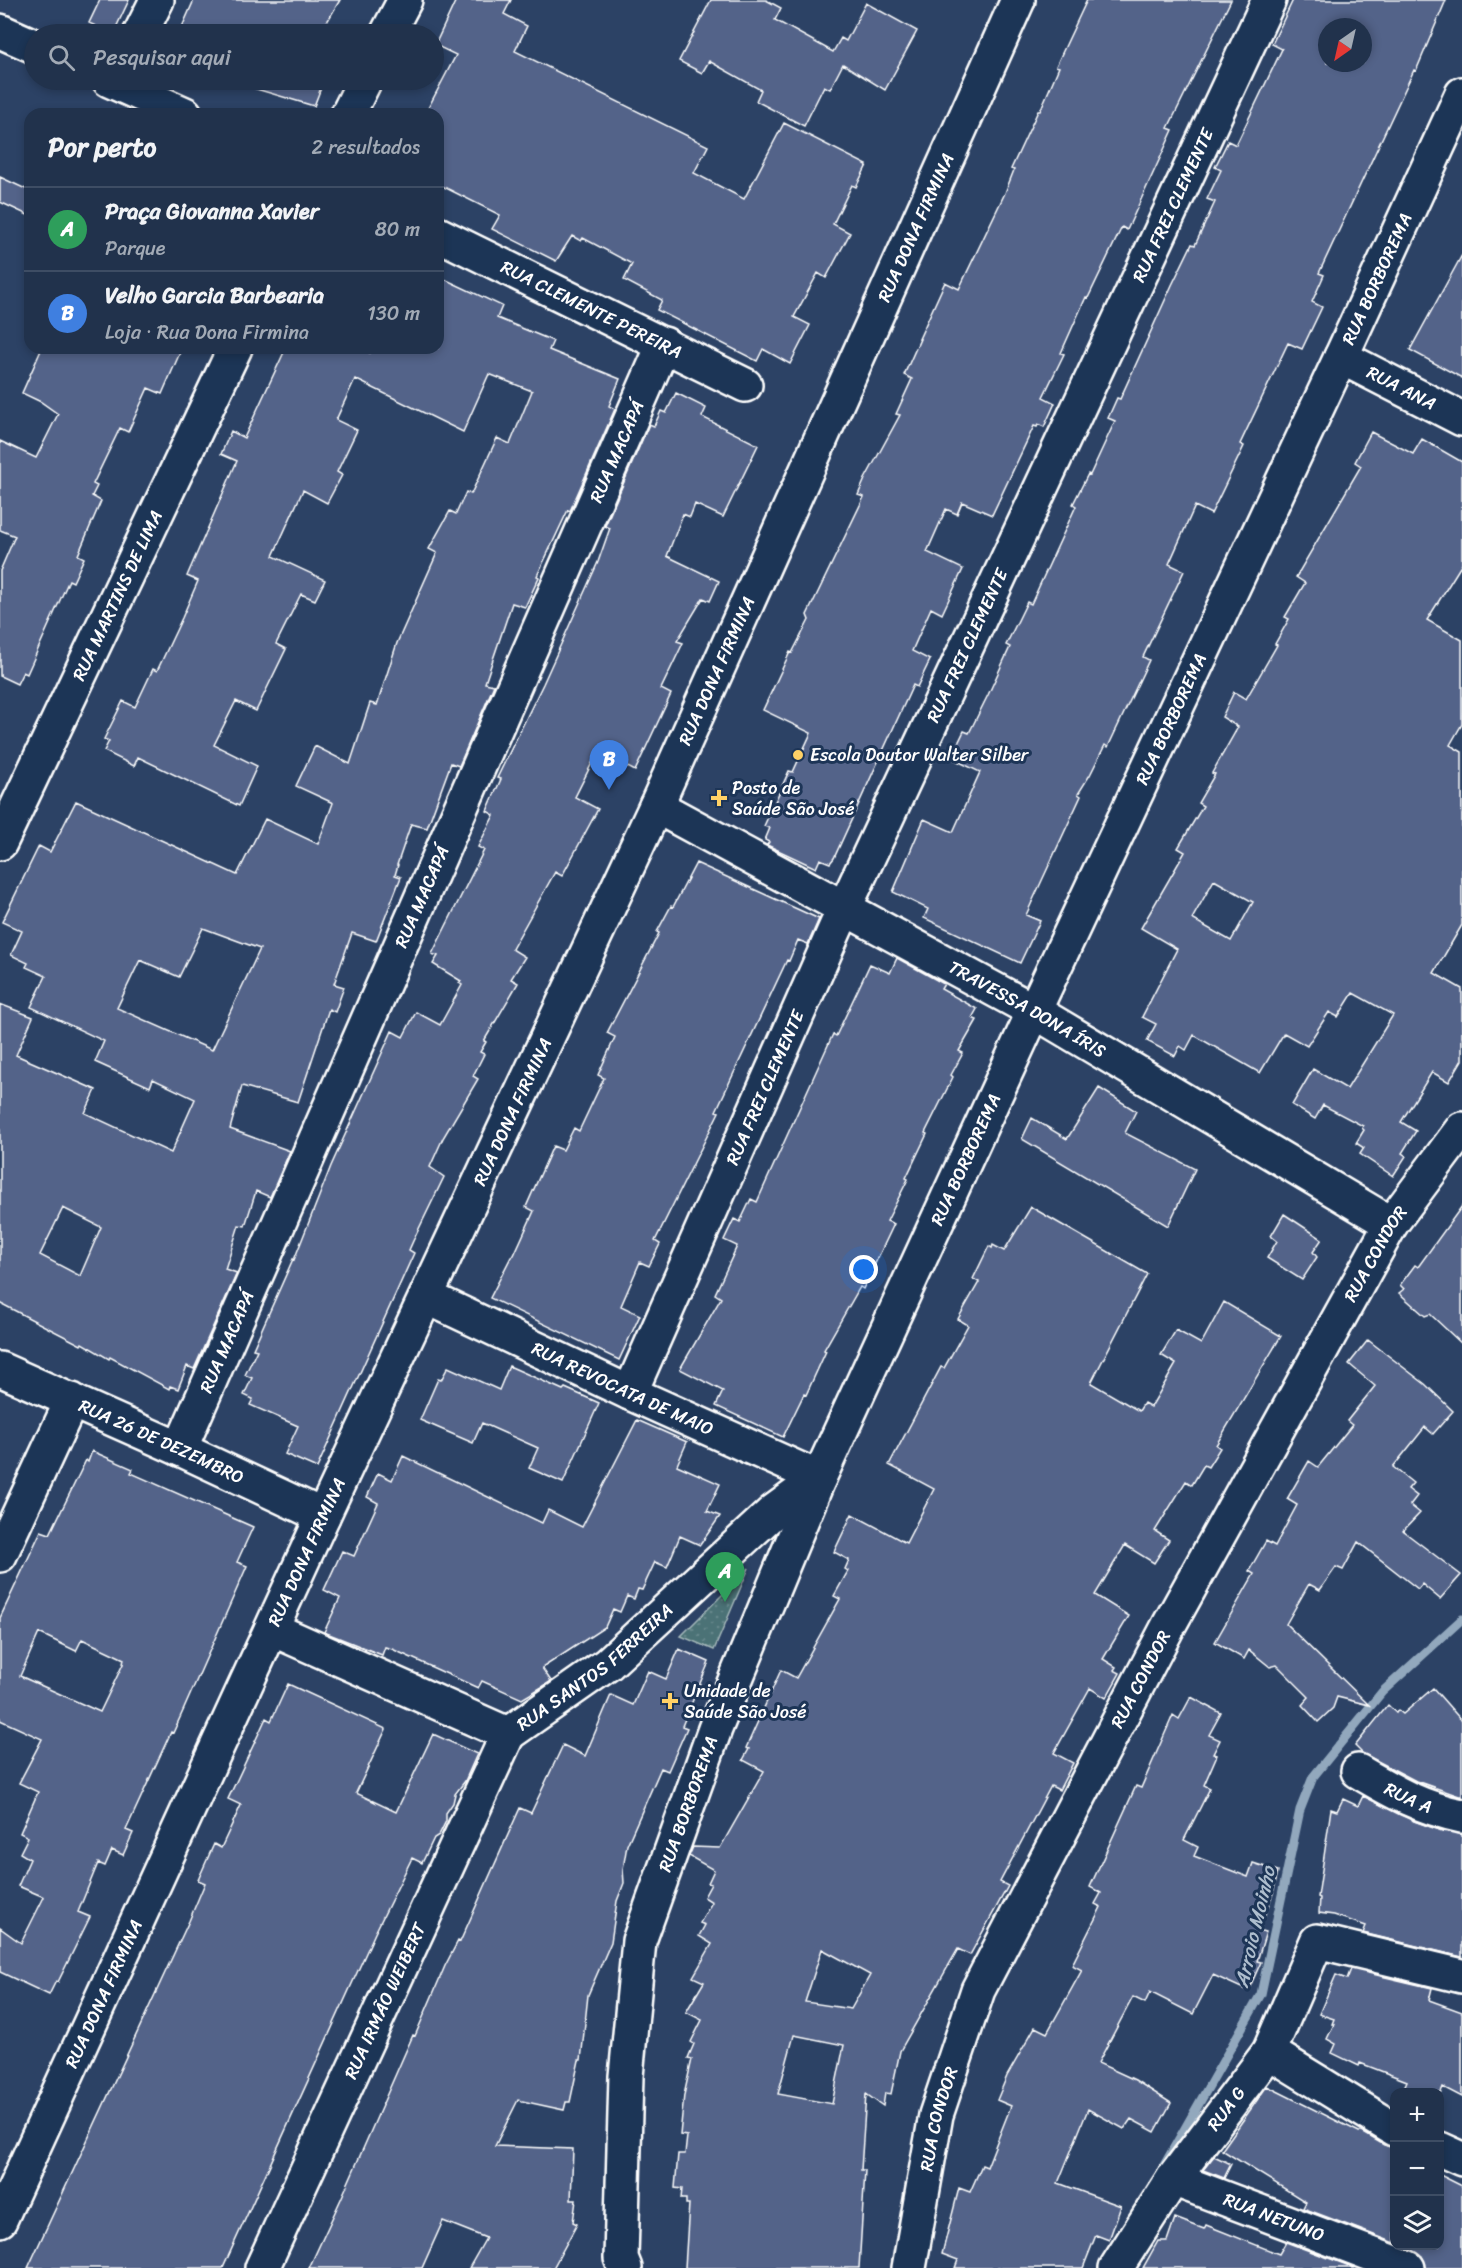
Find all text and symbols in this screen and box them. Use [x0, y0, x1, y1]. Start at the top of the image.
north arrow [1318, 18, 1372, 72]
search box [24, 24, 444, 90]
text: Pesquisar aqui [93, 38, 231, 77]
icon: search [45, 41, 78, 74]
street label: RUA FREI CLEMENTE [1123, 122, 1223, 288]
text: Por perto [48, 124, 156, 170]
text: 2 resultados [311, 130, 420, 165]
street label: RUA DONA FIRMINA [868, 148, 963, 307]
text: Praça Giovanna Xavier [105, 192, 319, 231]
street label: RUA BORBOREMA [1333, 207, 1421, 350]
text: A [61, 212, 74, 247]
text: 80 m [375, 212, 420, 247]
text: Parque [105, 231, 165, 266]
street label: RUA CLEMENTE PEREIRA [495, 251, 688, 368]
text: Velho Garcia Barbearia [105, 276, 324, 315]
text: B [61, 296, 74, 331]
text: 130 m [367, 296, 420, 331]
text: Loja · Rua Dona Firmina [105, 315, 309, 350]
street label: RUA ANA [1361, 357, 1442, 419]
street label: RUA MACAPÁ [580, 393, 654, 508]
street label: RUA MARTINS DE LIMA [63, 505, 172, 686]
street label: RUA FREI CLEMENTE [917, 562, 1017, 728]
street label: RUA DONA FIRMINA [669, 591, 764, 751]
street label: RUA BORBOREMA [1126, 648, 1216, 790]
place label: Escola Doutor Walter Silber [810, 739, 1030, 771]
pin: B [590, 740, 628, 790]
marker: Escola Doutor Walter Silber [791, 748, 805, 762]
place label: Posto de Saúde São José [732, 772, 854, 825]
marker: Posto de Saúde São José [710, 789, 728, 807]
street label: RUA MACAPÁ [385, 838, 459, 953]
street label: TRAVESSA DONA ÍRIS [942, 951, 1113, 1067]
street label: RUA FREI CLEMENTE [717, 1004, 814, 1170]
street label: RUA DONA FIRMINA [464, 1032, 561, 1191]
street label: RUA BORBOREMA [921, 1088, 1010, 1231]
street label: RUA CONDOR [1335, 1198, 1416, 1308]
your location [849, 1255, 878, 1284]
street label: RUA MACAPÁ [190, 1283, 264, 1398]
street label: RUA REVOCATA DE MAIO [526, 1333, 719, 1445]
street label: RUA 26 DE DEZEMBRO [73, 1390, 250, 1493]
street label: RUA DONA FIRMINA [258, 1472, 355, 1632]
pin: A [706, 1552, 744, 1602]
street label: RUA SANTOS FERREIRA [510, 1595, 681, 1740]
street label: RUA CONDOR [1102, 1624, 1180, 1734]
place label: Unidade de Saúde São José [684, 1675, 806, 1728]
marker: Unidade de Saúde São José [661, 1692, 679, 1710]
street label: RUA BORBOREMA [649, 1732, 727, 1876]
street label: RUA A [1378, 1773, 1437, 1823]
water label: Arroio Moinho [1224, 1862, 1286, 1992]
street label: RUA DONA FIRMINA [56, 1914, 152, 2073]
street label: RUA IRMÃO WEIBERT [335, 1917, 435, 2085]
street label: RUA CONDOR [910, 2062, 967, 2174]
street label: RUA G [1199, 2079, 1254, 2138]
map controls [1390, 2088, 1444, 2250]
button: + [1390, 2088, 1444, 2142]
button: − [1390, 2142, 1444, 2196]
street label: RUA NETUNO [1219, 2184, 1329, 2251]
button: layers [1390, 2196, 1444, 2250]

